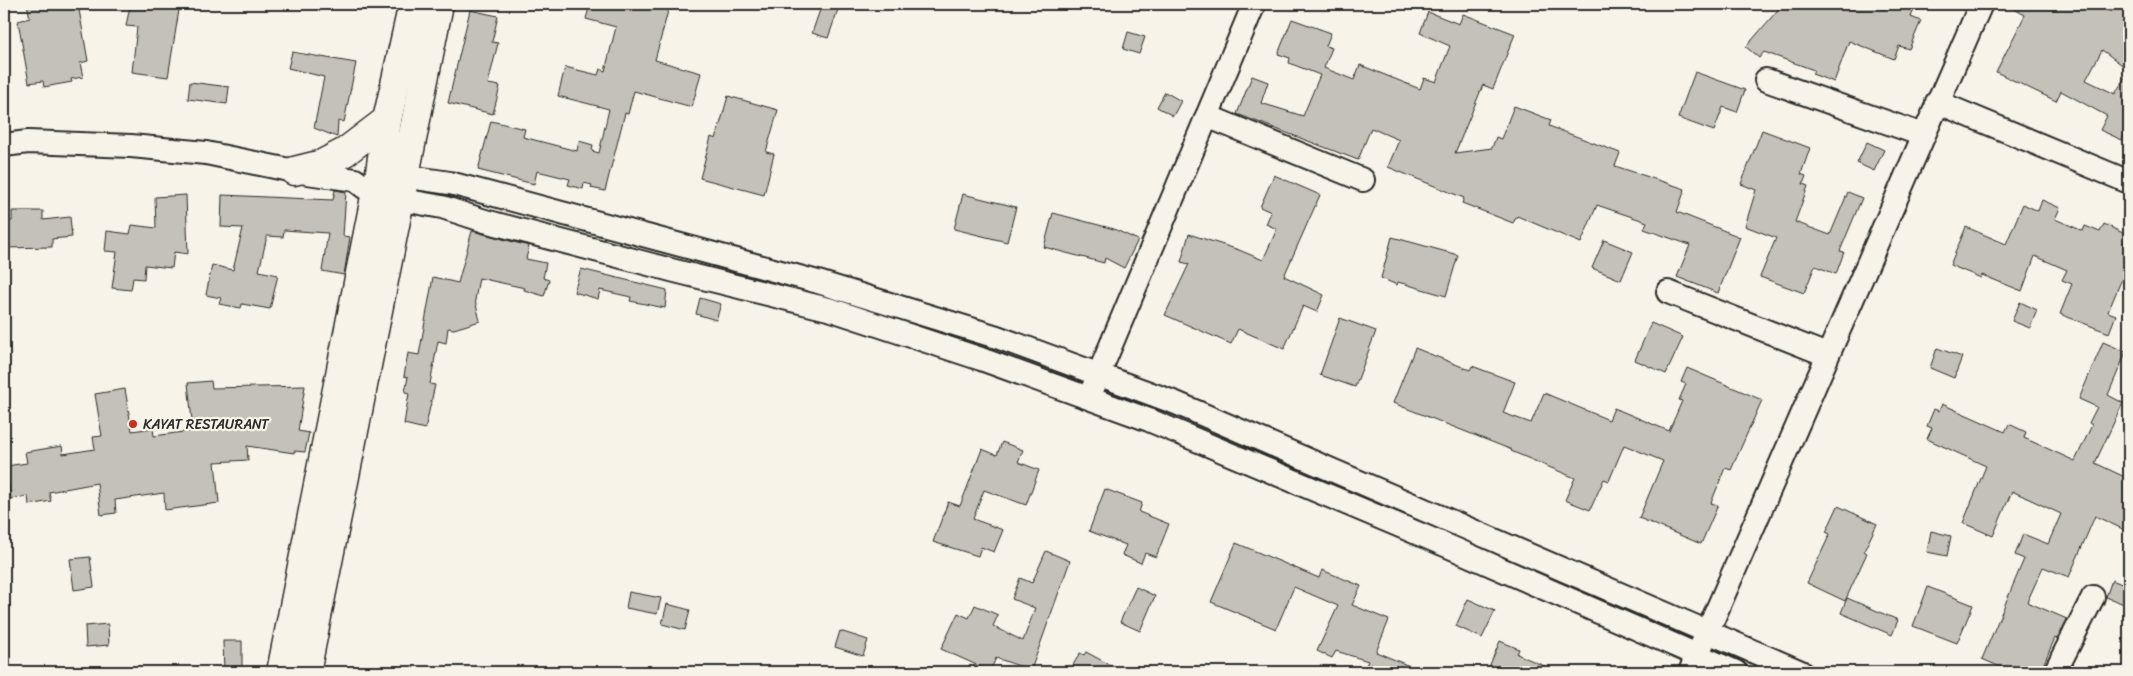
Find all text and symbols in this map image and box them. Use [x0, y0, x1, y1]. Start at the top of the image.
place label: KAYAT RESTAURANT [143, 412, 270, 437]
marker: KAYAT RESTAURANT [127, 418, 139, 430]

